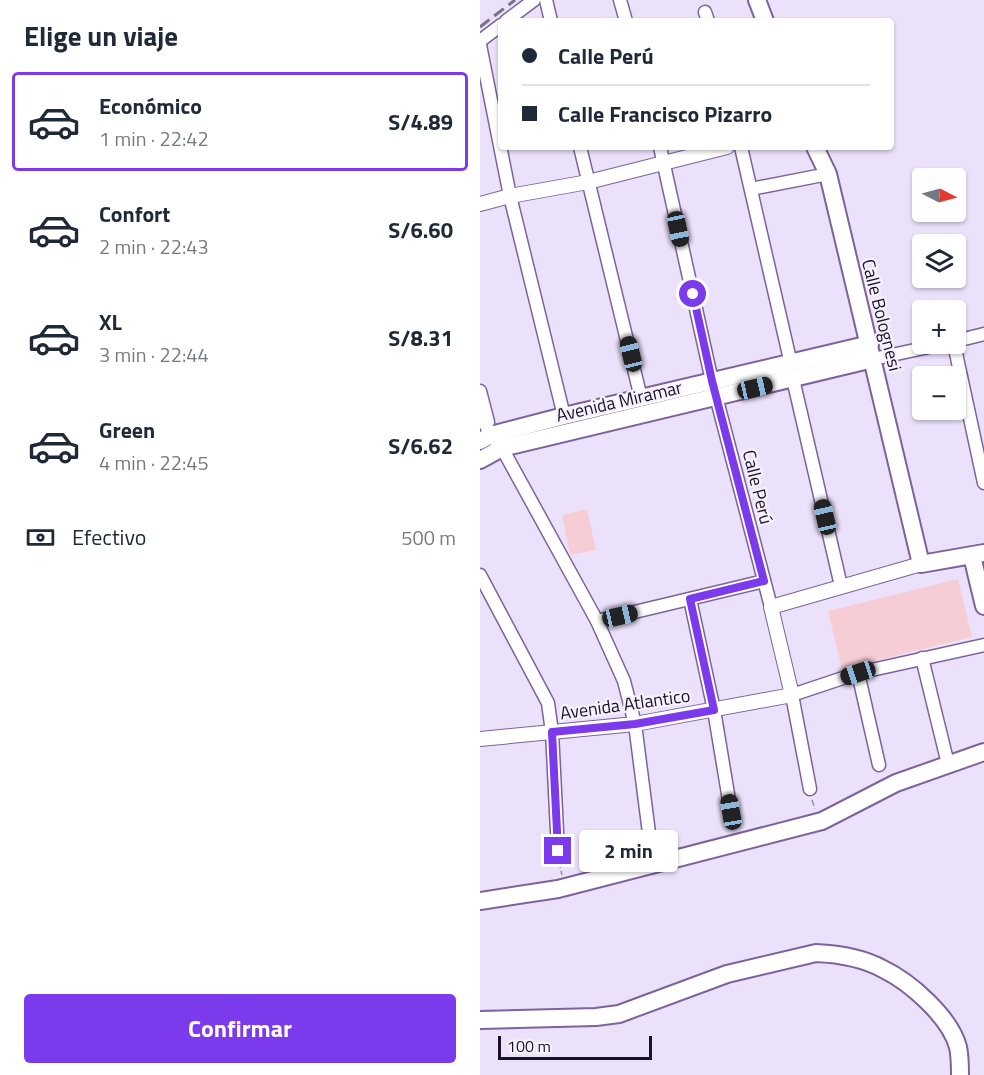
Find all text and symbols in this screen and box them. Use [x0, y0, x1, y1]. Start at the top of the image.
text: Elige un viaje [24, 15, 178, 56]
text: Calle Perú [558, 39, 654, 73]
text: Económico [99, 89, 202, 123]
icon: car [27, 95, 81, 149]
text: Calle Francisco Pizarro [558, 97, 772, 131]
text: S/4.89 [388, 105, 453, 139]
text: 1 min · 22:42 [99, 123, 209, 154]
north arrow [912, 168, 966, 222]
map controls [912, 168, 966, 420]
text: Confort [99, 197, 170, 231]
icon: car [27, 203, 81, 257]
car [665, 210, 691, 248]
text: S/6.60 [388, 213, 453, 247]
text: 2 min · 22:43 [99, 231, 209, 262]
button: layers [912, 234, 966, 288]
street label: Calle Bolognesi [855, 256, 909, 374]
route start [679, 280, 706, 307]
button: + [912, 300, 966, 354]
text: XL [99, 305, 122, 339]
icon: car [27, 311, 81, 365]
text: S/8.31 [388, 321, 453, 355]
car [618, 334, 644, 374]
text: 3 min · 22:44 [99, 339, 209, 370]
button: − [912, 366, 966, 420]
street label: Avenida Miramar [553, 373, 685, 429]
car [735, 375, 775, 401]
text: Green [99, 413, 155, 447]
icon: car [27, 419, 81, 473]
text: S/6.62 [388, 429, 453, 463]
text: 4 min · 22:45 [99, 447, 209, 478]
street label: Calle Perú [736, 447, 780, 527]
car [812, 497, 838, 537]
text: Efectivo [72, 520, 146, 554]
icon: cash [24, 521, 57, 554]
text: 500 m [401, 522, 456, 553]
car [600, 603, 640, 629]
car [838, 659, 878, 687]
street label: Avenida Atlantico [558, 682, 692, 726]
car [719, 793, 743, 831]
callout: 2 min [579, 830, 678, 872]
text: 2 min [604, 835, 653, 866]
route end [544, 837, 571, 864]
button: Confirmar [24, 994, 456, 1063]
scale bar [498, 1033, 652, 1060]
text: 100 m [507, 1034, 551, 1058]

